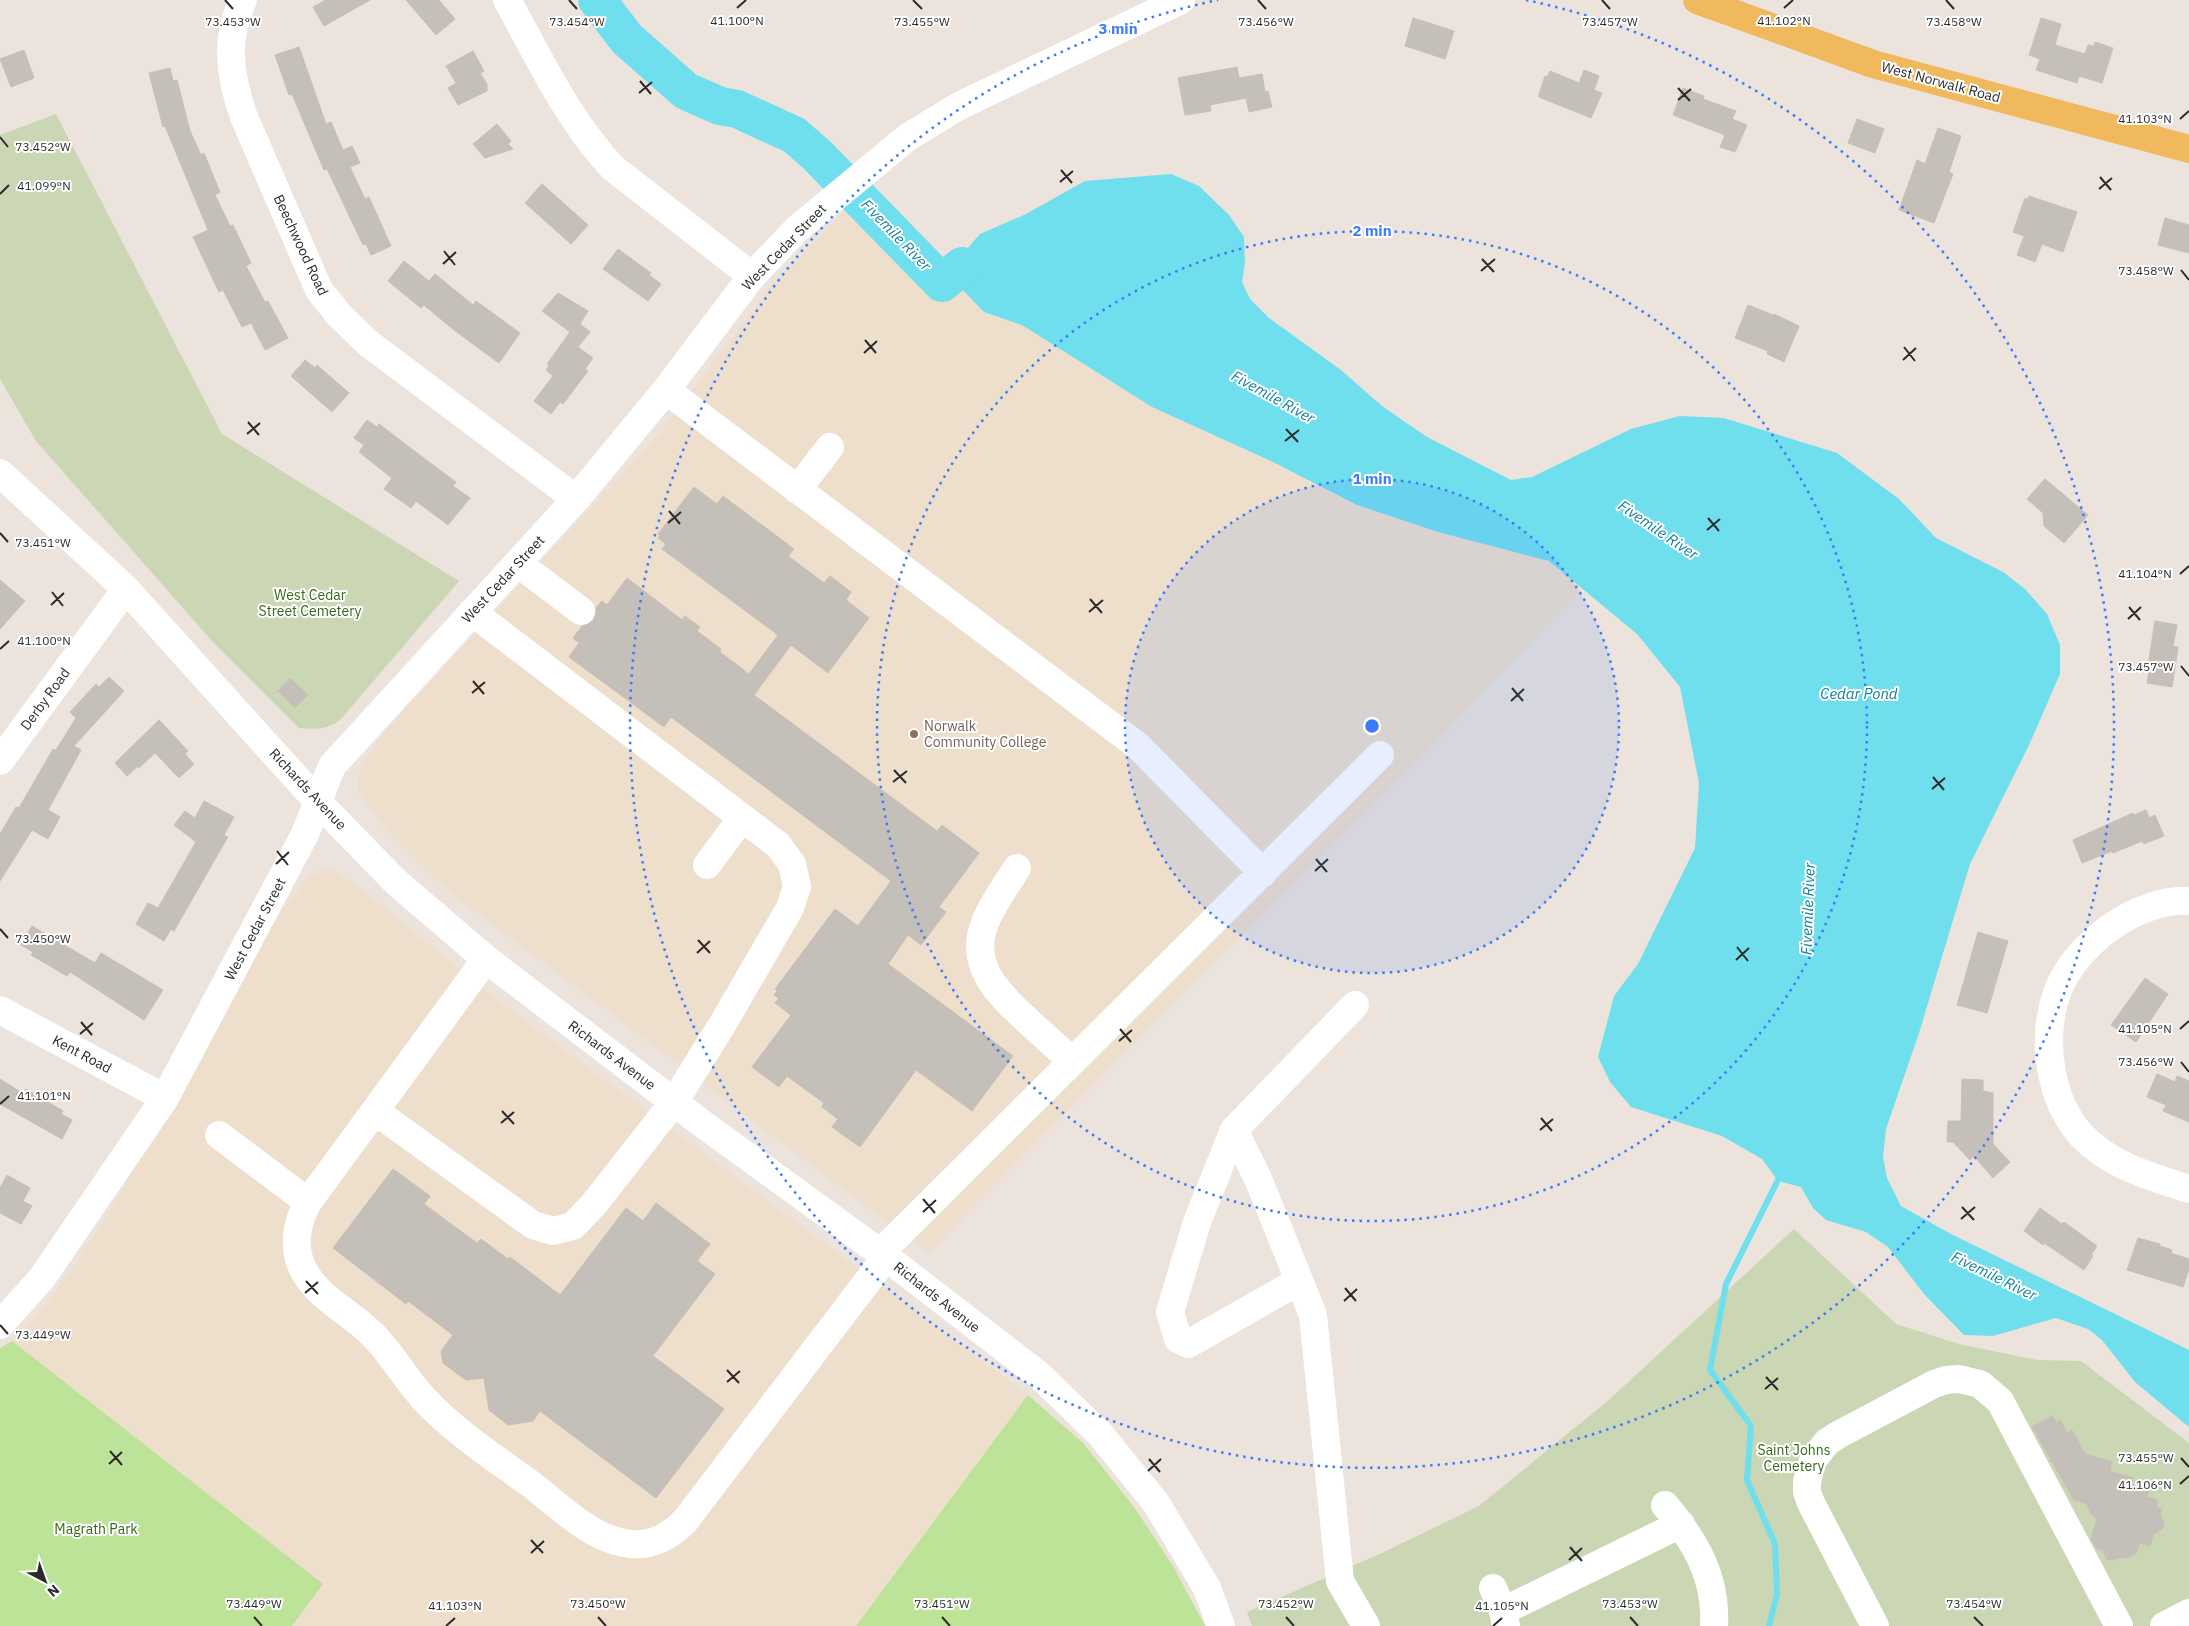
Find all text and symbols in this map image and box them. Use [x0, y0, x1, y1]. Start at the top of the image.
text: 41.100°N [710, 13, 764, 28]
text: 41.102°N [1757, 13, 1811, 28]
text: 73.453°W [205, 14, 261, 29]
text: 73.454°W [549, 14, 605, 29]
text: 73.455°W [894, 14, 950, 29]
text: 73.456°W [1238, 14, 1294, 29]
text: 73.457°W [1582, 14, 1638, 29]
text: 73.458°W [1926, 14, 1982, 29]
text: 3 min [1098, 19, 1138, 38]
street label: West Norwalk Road [1879, 57, 2003, 107]
text: 41.103°N [2118, 111, 2172, 126]
text: 73.452°W [15, 139, 71, 154]
text: 41.099°N [17, 178, 71, 193]
street label: Beechwood Road [270, 192, 332, 298]
water label: Fivemile River [857, 195, 936, 275]
street label: West Cedar Street [738, 200, 830, 294]
text: 2 min [1352, 221, 1392, 240]
text: 73.458°W [2118, 263, 2174, 278]
water label: Fivemile River [1228, 366, 1319, 428]
text: 1 min [1352, 469, 1392, 488]
water label: Fivemile River [1615, 496, 1702, 564]
street label: West Cedar Street [458, 531, 548, 627]
text: 73.451°W [15, 535, 71, 550]
text: 41.104°N [2118, 566, 2172, 581]
park label: West Cedar Street Cemetery [259, 586, 361, 620]
text: 41.100°N [17, 633, 71, 648]
text: 73.457°W [2118, 659, 2174, 674]
street label: Derby Road [16, 664, 74, 734]
water label: Cedar Pond [1820, 684, 1898, 703]
place label: Norwalk Community College [924, 717, 1047, 751]
centre of rings [1363, 717, 1381, 735]
marker: Norwalk Community College [908, 728, 920, 740]
street label: Richards Avenue [266, 744, 351, 834]
water label: Fivemile River [1796, 862, 1819, 955]
street label: West Cedar Street [220, 875, 290, 983]
text: 73.450°W [15, 931, 71, 946]
street label: Richards Avenue [565, 1016, 660, 1094]
text: 41.105°N [2118, 1021, 2172, 1036]
street label: Kent Road [49, 1031, 115, 1077]
text: 73.456°W [2118, 1054, 2174, 1069]
text: 41.101°N [17, 1088, 71, 1103]
water label: Fivemile River [1949, 1247, 2040, 1305]
street label: Richards Avenue [890, 1258, 984, 1337]
text: 73.449°W [15, 1327, 71, 1342]
park label: Saint Johns Cemetery [1758, 1441, 1831, 1475]
text: 73.455°W [2118, 1450, 2174, 1465]
text: 41.106°N [2118, 1477, 2172, 1492]
park label: Magrath Park [54, 1520, 138, 1538]
north arrow [20, 1556, 70, 1606]
text: N [44, 1581, 63, 1601]
text: 73.449°W [226, 1596, 282, 1611]
text: 73.450°W [570, 1596, 626, 1611]
text: 73.451°W [914, 1596, 970, 1611]
text: 73.452°W [1258, 1596, 1314, 1611]
text: 73.453°W [1602, 1596, 1658, 1611]
text: 73.454°W [1946, 1596, 2002, 1611]
text: 41.103°N [428, 1598, 482, 1613]
text: 41.105°N [1475, 1598, 1529, 1613]

